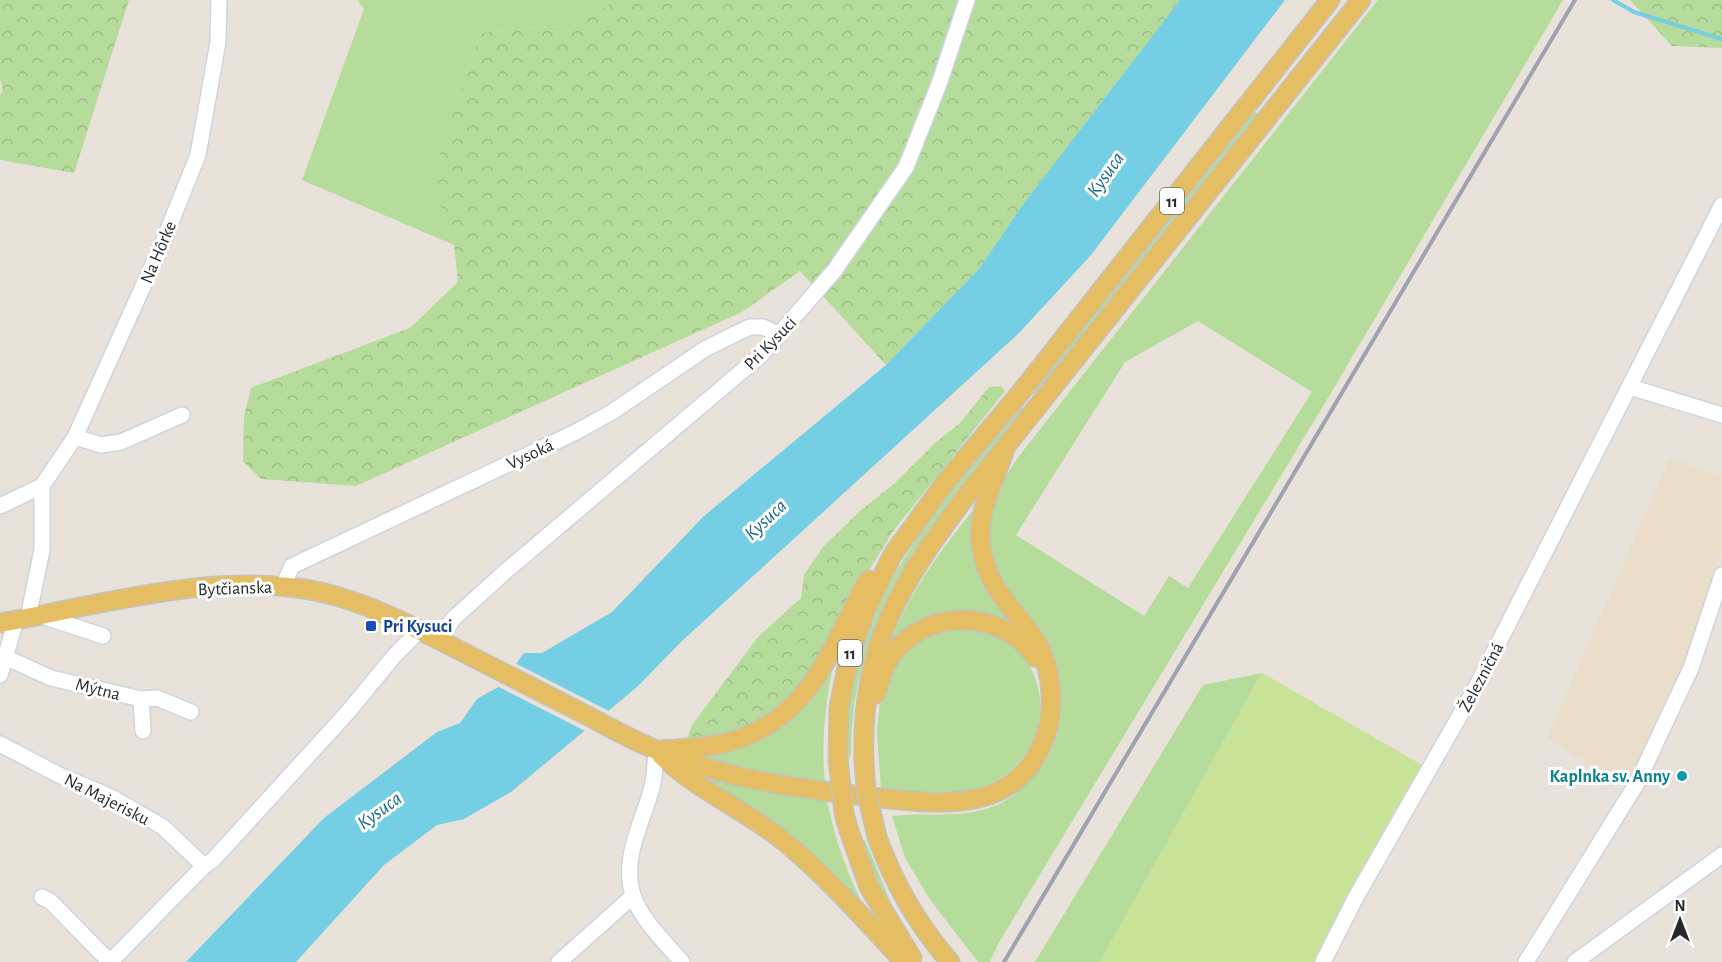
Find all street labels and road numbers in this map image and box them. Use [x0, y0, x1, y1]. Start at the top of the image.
road number: 11 [1160, 188, 1184, 214]
street label: Na Hôrke [138, 219, 180, 286]
street label: Pri Kysuci [741, 314, 800, 374]
street label: Vysoká [504, 436, 556, 473]
street label: Bytčianska [198, 579, 273, 599]
street label: Železničná [1454, 639, 1508, 715]
road number: 11 [838, 640, 862, 666]
street label: Mýtna [74, 676, 122, 704]
street label: Na Majerisku [61, 771, 152, 829]

